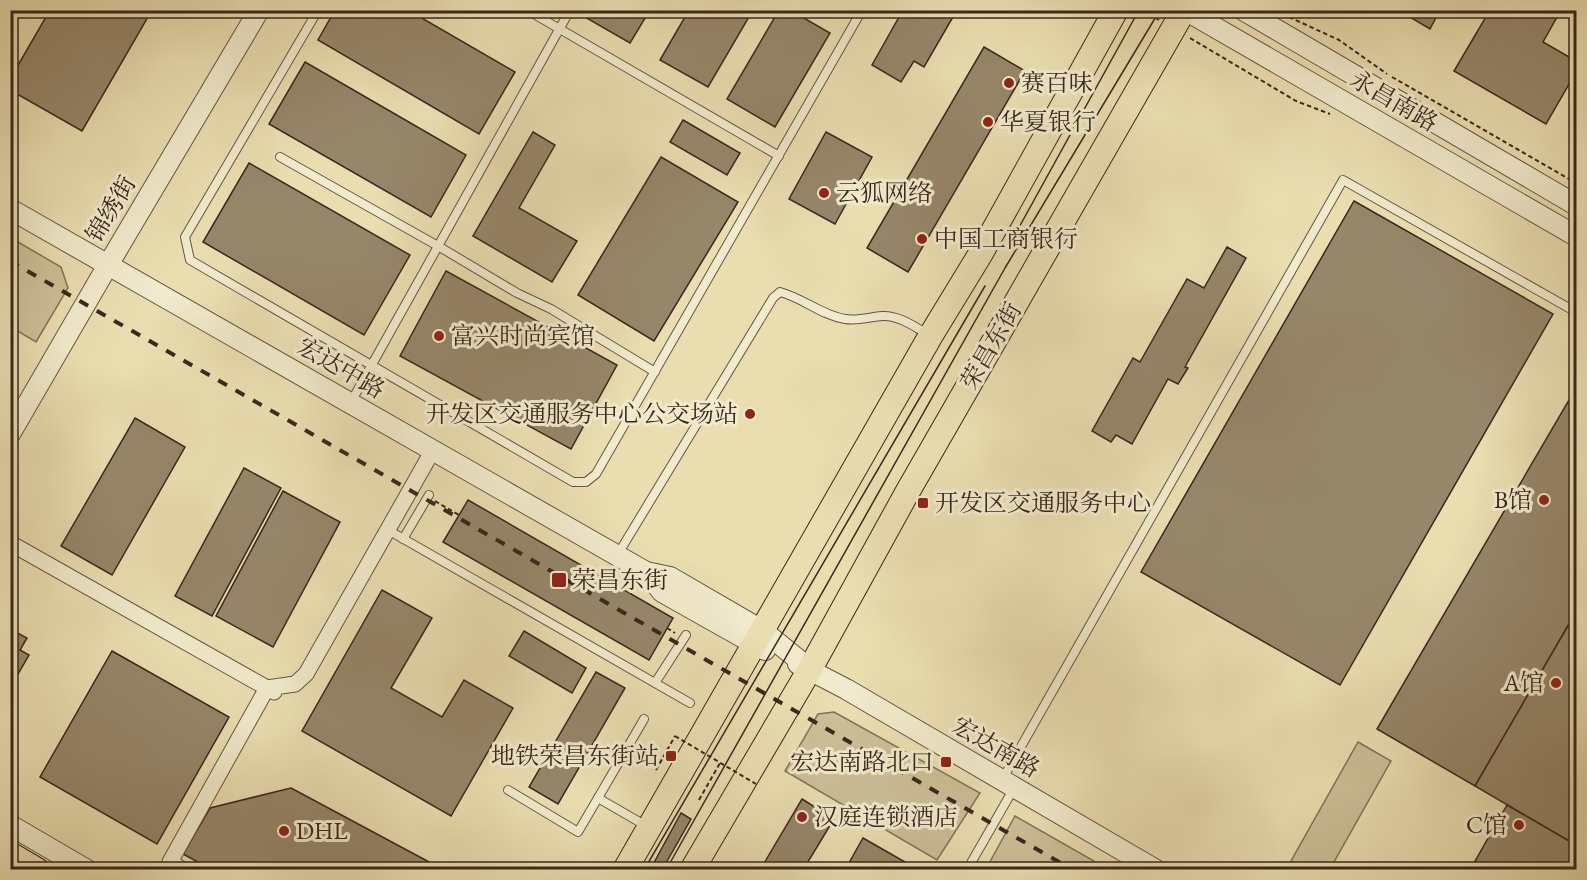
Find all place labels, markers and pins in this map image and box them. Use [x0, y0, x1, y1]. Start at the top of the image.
place label: 赛百味 [1021, 67, 1093, 98]
marker: 赛百味 [1002, 76, 1016, 90]
place label: 华夏银行 [1000, 106, 1096, 137]
marker: 华夏银行 [981, 115, 995, 129]
place label: 云狐网络 [836, 177, 932, 208]
marker: 云狐网络 [817, 186, 831, 200]
place label: 中国工商银行 [934, 223, 1078, 254]
marker: 中国工商银行 [915, 232, 929, 246]
place label: 富兴时尚宾馆 [451, 320, 595, 351]
marker: 富兴时尚宾馆 [432, 329, 446, 343]
place label: 开发区交通服务中心公交场站 [426, 398, 738, 429]
marker: 开发区交通服务中心公交场站 [743, 407, 757, 421]
place label: B馆 [1494, 484, 1532, 515]
place label: 开发区交通服务中心 [935, 487, 1151, 518]
marker: B馆 [1537, 493, 1551, 507]
marker: 开发区交通服务中心 [916, 496, 930, 510]
place label: 荣昌东街 [572, 564, 668, 595]
marker: 荣昌东街 [550, 571, 568, 589]
place label: A馆 [1502, 667, 1544, 698]
marker: A馆 [1549, 676, 1563, 690]
place label: 地铁荣昌东街站 [491, 740, 659, 771]
place label: 宏达南路北口 [790, 746, 934, 777]
marker: 地铁荣昌东街站 [664, 749, 678, 763]
marker: 宏达南路北口 [939, 755, 953, 769]
place label: 汉庭连锁酒店 [814, 801, 958, 832]
place label: C馆 [1466, 809, 1507, 840]
marker: 汉庭连锁酒店 [795, 810, 809, 824]
place label: DHL [296, 815, 348, 846]
marker: C馆 [1512, 818, 1526, 832]
marker: DHL [277, 824, 291, 838]

